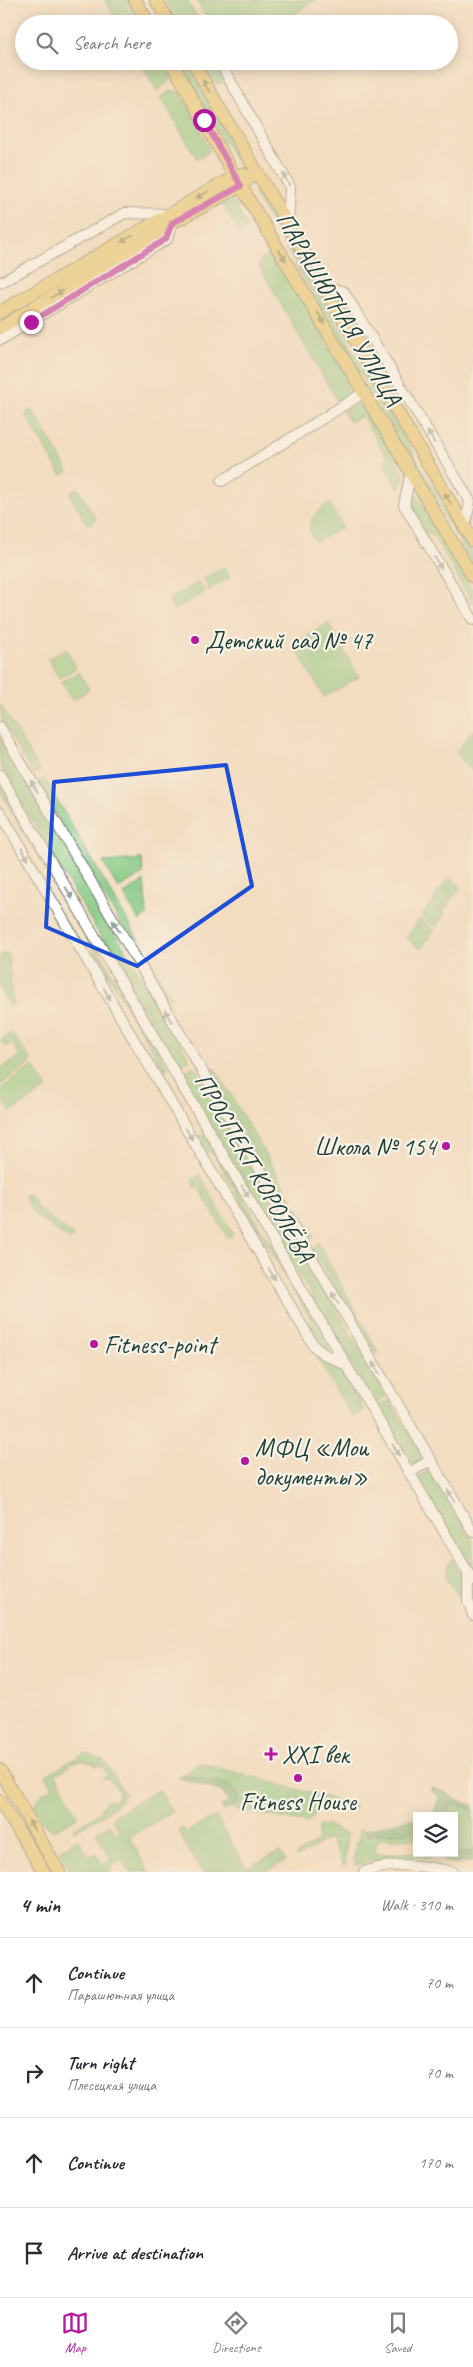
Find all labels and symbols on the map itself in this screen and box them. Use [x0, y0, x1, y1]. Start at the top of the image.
one-way arrow [202, 78, 210, 93]
route start [193, 109, 216, 132]
one-way arrow [282, 172, 290, 187]
one-way arrow [195, 190, 209, 199]
street label: ПАРАШЮТНАЯ УЛИЦА [269, 206, 410, 412]
one-way arrow [120, 234, 133, 243]
one-way arrow [277, 248, 287, 261]
one-way arrow [50, 289, 63, 299]
route end [20, 311, 43, 334]
one-way arrow [317, 311, 325, 326]
one-way arrow [427, 430, 436, 443]
one-way arrow [444, 493, 453, 506]
one-way arrow [434, 556, 443, 569]
place label: Детский сад № 47 [205, 625, 374, 657]
marker: Детский сад № 47 [189, 634, 201, 646]
one-way arrow [29, 779, 38, 792]
one-way arrow [20, 848, 29, 861]
one-way arrow [64, 886, 73, 899]
one-way arrow [111, 920, 120, 933]
one-way arrow [103, 988, 112, 1001]
one-way arrow [164, 1010, 173, 1023]
street label: ПРОСПЕКТ КОРОЛЁВА [187, 1067, 322, 1269]
one-way arrow [185, 1128, 194, 1141]
place label: Школа № 154 [314, 1131, 439, 1163]
marker: Школа № 154 [440, 1140, 452, 1152]
one-way arrow [240, 1184, 249, 1197]
one-way arrow [268, 1268, 277, 1281]
one-way arrow [331, 1292, 340, 1305]
place label: Fitness-point [104, 1329, 219, 1361]
marker: Fitness-point [88, 1338, 100, 1350]
one-way arrow [372, 1361, 381, 1375]
place label: МФЦ «Мои документы» [255, 1432, 370, 1493]
one-way arrow [391, 1443, 400, 1457]
marker: МФЦ «Мои документы» [239, 1455, 251, 1467]
one-way arrow [447, 1489, 456, 1502]
place label: XXI век [282, 1739, 351, 1771]
marker: XXI век [264, 1747, 278, 1761]
marker: Fitness House [292, 1772, 304, 1784]
place label: Fitness House [240, 1786, 358, 1818]
one-way arrow [28, 1819, 37, 1832]

